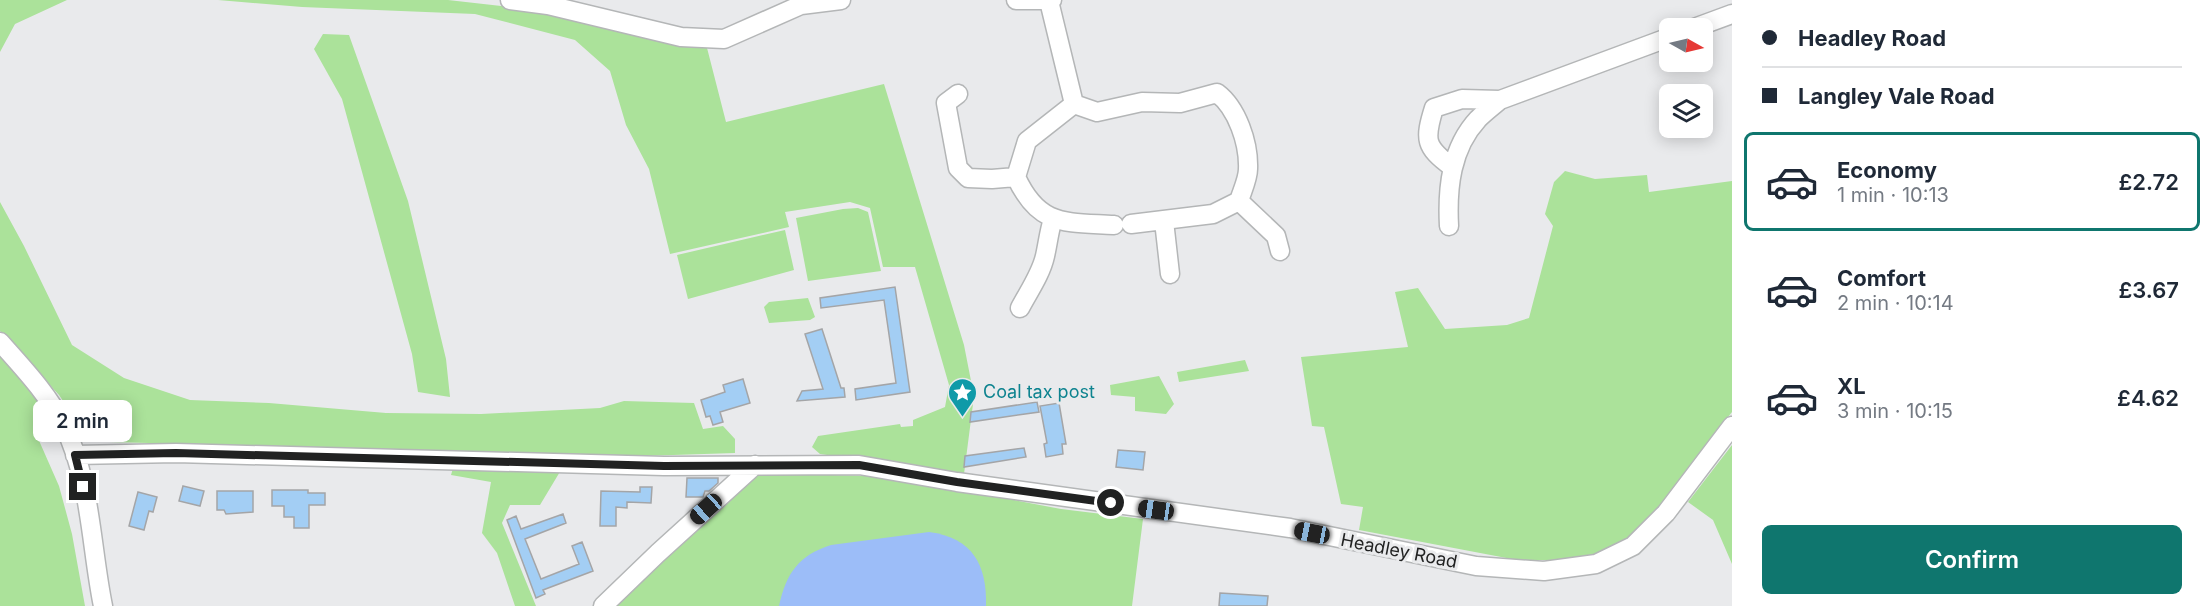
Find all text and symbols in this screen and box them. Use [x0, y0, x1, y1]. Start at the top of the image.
north arrow [1659, 18, 1713, 72]
map controls [1659, 18, 1713, 138]
text: Headley Road [1798, 25, 1946, 51]
text: Langley Vale Road [1798, 83, 1995, 109]
button: layers [1659, 84, 1713, 138]
icon: car [1765, 155, 1819, 209]
text: Economy [1837, 157, 1937, 183]
text: £2.72 [2119, 169, 2179, 195]
text: 1 min · 10:13 [1837, 183, 1949, 207]
icon: car [1765, 263, 1819, 317]
text: Comfort [1837, 265, 1926, 291]
text: £3.67 [2118, 277, 2179, 303]
text: 2 min · 10:14 [1837, 291, 1954, 315]
icon: car [1765, 371, 1819, 425]
text: XL [1837, 373, 1866, 399]
place icon: Coal tax post [946, 376, 978, 418]
place label: Coal tax post [983, 381, 1095, 402]
text: £4.62 [2117, 385, 2179, 411]
text: 3 min · 10:15 [1837, 399, 1953, 423]
callout: 2 min [34, 400, 132, 442]
text: 2 min [56, 409, 109, 433]
route end [69, 473, 96, 500]
route start [1097, 489, 1124, 516]
car [687, 490, 725, 528]
car [1137, 499, 1175, 521]
car [1293, 521, 1331, 545]
button: Confirm [1762, 525, 2182, 594]
street label: Headley Road [1339, 529, 1459, 572]

